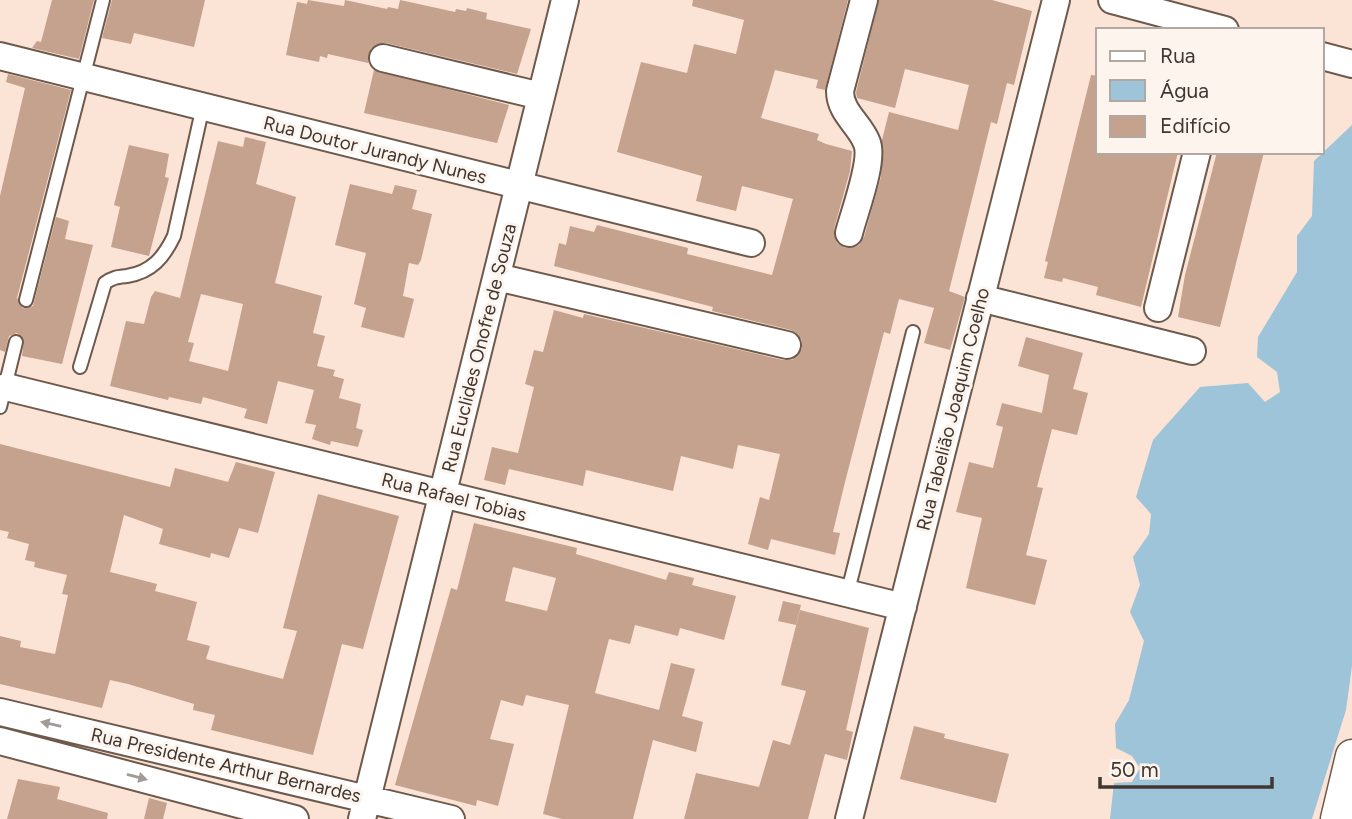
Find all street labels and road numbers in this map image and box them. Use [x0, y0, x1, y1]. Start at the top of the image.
street label: Rua Doutor Jurandy Nunes [261, 111, 489, 189]
street label: Rua Euclides Onofre de Souza [437, 221, 521, 475]
street label: Rua Tabelião Joaquim Coelho [912, 285, 994, 533]
street label: Rua Rafael Tobias [379, 468, 529, 526]
street label: Rua Presidente Arthur Bernardes [89, 723, 363, 807]

